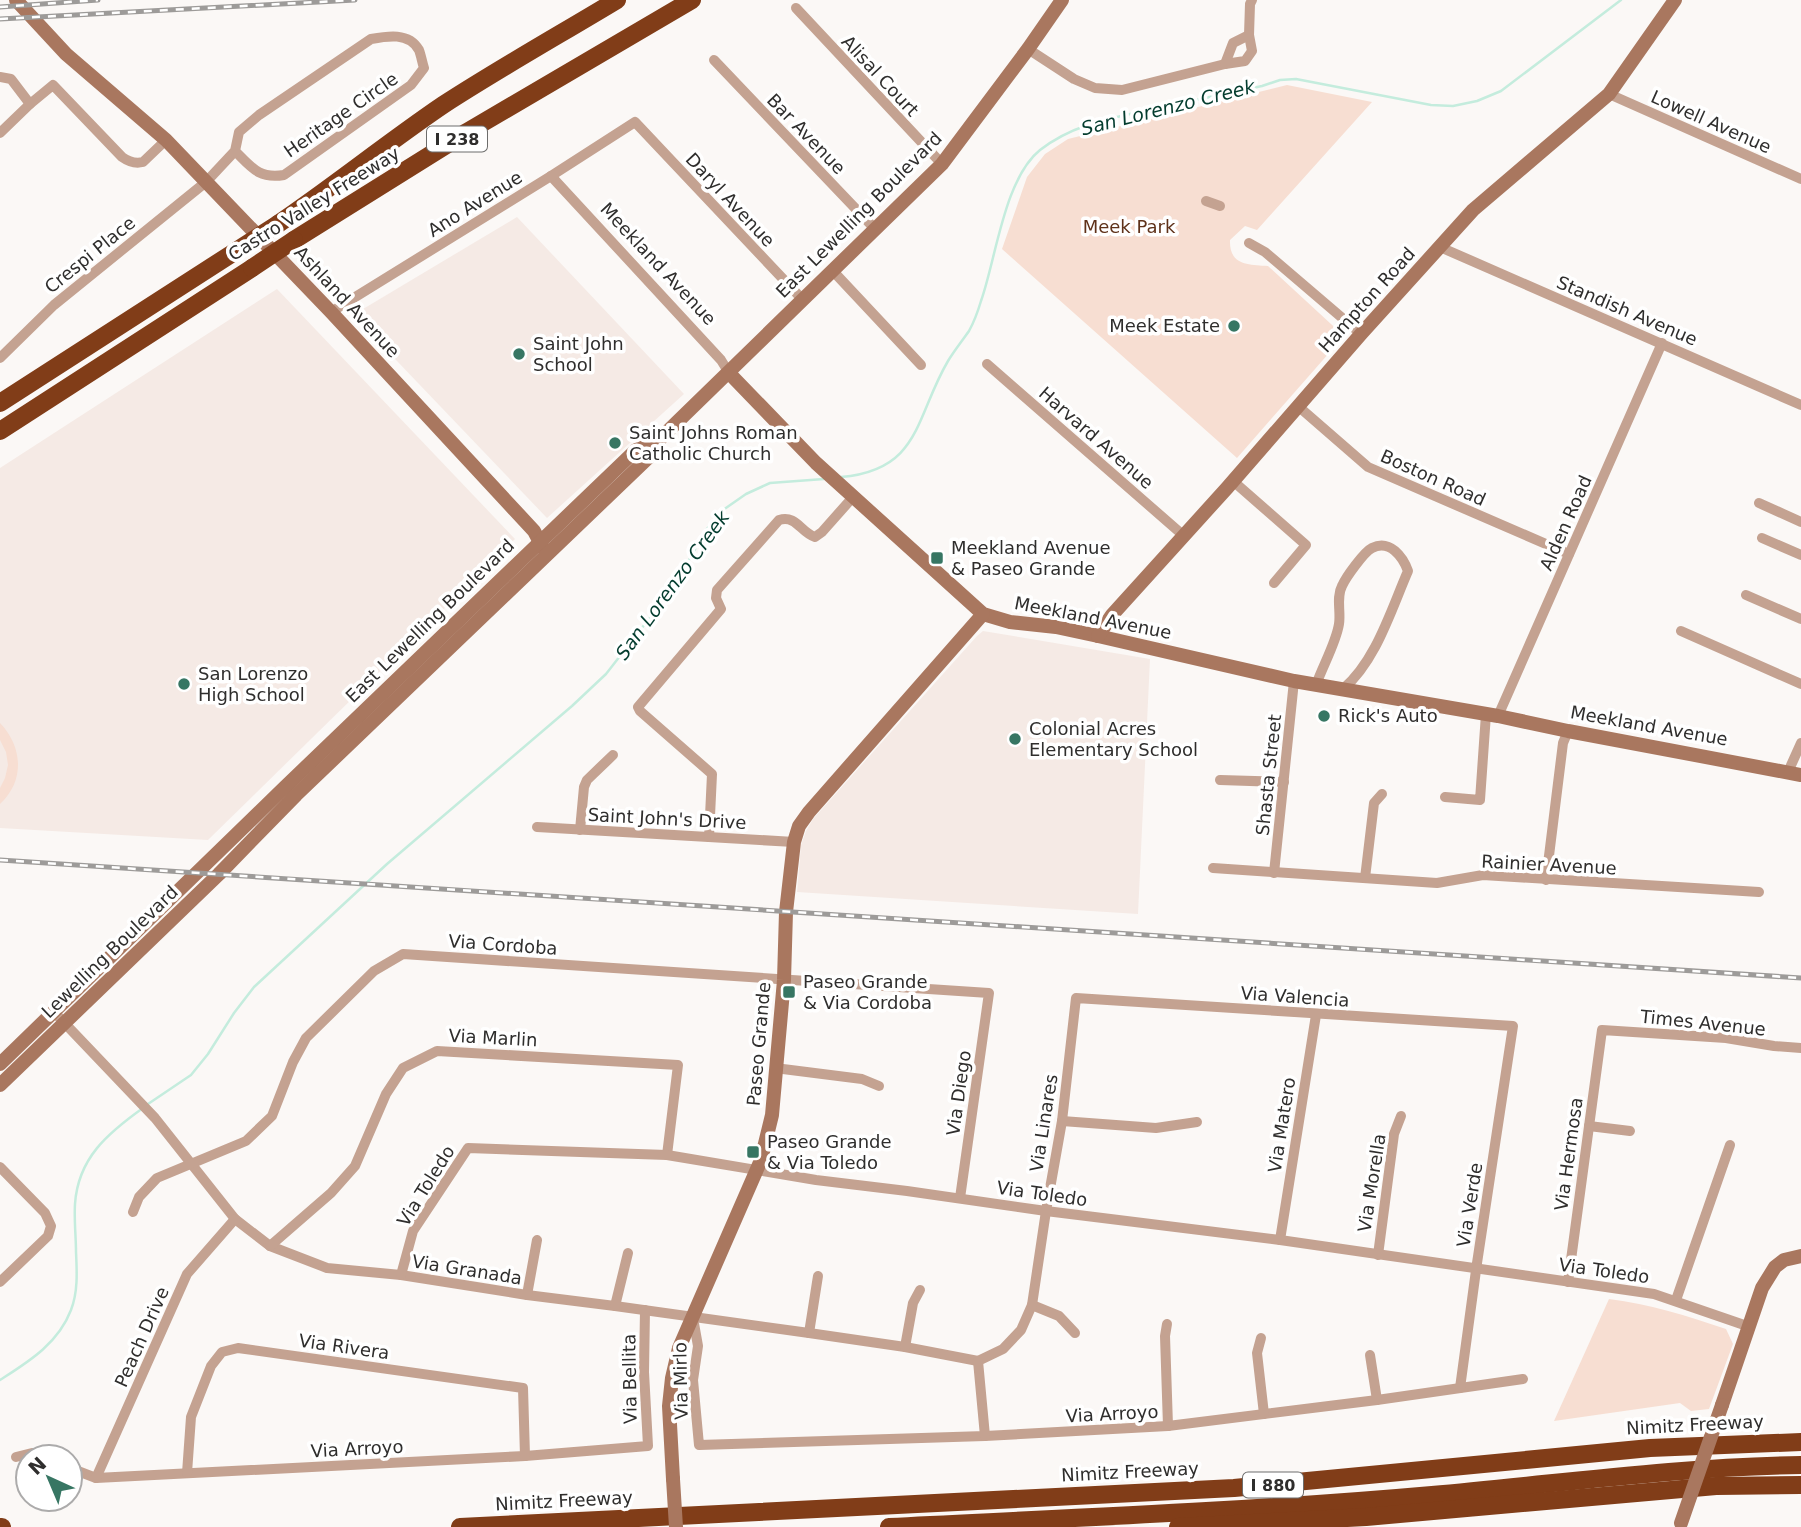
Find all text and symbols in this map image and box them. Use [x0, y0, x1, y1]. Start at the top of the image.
street label: Alisal Court [838, 31, 923, 120]
street label: Heritage Circle [280, 68, 402, 162]
water label: San Lorenzo Creek [1079, 74, 1258, 139]
street label: Lowell Avenue [1648, 86, 1774, 157]
street label: Bar Avenue [763, 89, 850, 178]
road number: I 238 [427, 127, 487, 152]
street label: East Lewelling Boulevard [771, 127, 946, 302]
street label: Castro Valley Freeway [224, 142, 403, 265]
street label: Daryl Avenue [682, 148, 779, 251]
street label: Ano Avenue [424, 166, 526, 241]
street label: Meekland Avenue [596, 198, 720, 329]
street label: Crespi Place [40, 212, 139, 297]
park label: Meek Park [1083, 216, 1176, 237]
street label: Ashland Avenue [290, 242, 404, 362]
street label: Hampton Road [1314, 243, 1419, 356]
street label: Standish Avenue [1554, 271, 1701, 350]
place label: Meek Estate [1109, 315, 1220, 336]
marker: Meek Estate [1226, 318, 1242, 334]
place label: Saint John School [533, 333, 624, 375]
marker: Saint John School [511, 346, 527, 362]
street label: Harvard Avenue [1035, 382, 1158, 493]
place label: Saint Johns Roman Catholic Church [629, 422, 798, 464]
marker: Saint Johns Roman Catholic Church [607, 435, 623, 451]
street label: Boston Road [1377, 445, 1489, 510]
street label: Alden Road [1535, 472, 1596, 574]
water label: San Lorenzo Creek [611, 505, 734, 664]
street label: East Lewelling Boulevard [341, 535, 518, 707]
place label: Meekland Avenue & Paseo Grande [951, 537, 1111, 579]
marker: Meekland Avenue & Paseo Grande [929, 550, 945, 566]
street label: Meekland Avenue [1013, 592, 1173, 643]
place label: San Lorenzo High School [198, 663, 308, 705]
marker: San Lorenzo High School [176, 676, 192, 692]
street label: Meekland Avenue [1569, 701, 1729, 750]
place label: Rick's Auto [1338, 705, 1438, 726]
marker: Rick's Auto [1316, 708, 1332, 724]
street label: Shasta Street [1252, 713, 1285, 837]
place label: Colonial Acres Elementary School [1029, 718, 1198, 760]
marker: Colonial Acres Elementary School [1007, 731, 1023, 747]
street label: Saint John's Drive [587, 804, 747, 833]
street label: Rainier Avenue [1481, 850, 1617, 879]
street label: Lewelling Boulevard [37, 881, 182, 1022]
street label: Via Cordoba [448, 930, 558, 959]
place label: Paseo Grande & Via Cordoba [803, 971, 932, 1013]
street label: Paseo Grande [743, 981, 774, 1107]
street label: Via Valencia [1240, 982, 1350, 1011]
marker: Paseo Grande & Via Cordoba [781, 984, 797, 1000]
street label: Times Avenue [1638, 1005, 1767, 1040]
street label: Via Marlin [448, 1025, 538, 1050]
street label: Via Diego [942, 1049, 975, 1137]
street label: Via Linares [1025, 1073, 1062, 1173]
street label: Via Matero [1264, 1076, 1299, 1174]
street label: Via Hermosa [1550, 1096, 1587, 1212]
place label: Paseo Grande & Via Toledo [767, 1131, 892, 1173]
street label: Via Morella [1353, 1132, 1390, 1234]
street label: Via Toledo [393, 1142, 459, 1230]
marker: Paseo Grande & Via Toledo [745, 1144, 761, 1160]
street label: Via Verde [1452, 1161, 1487, 1249]
street label: Via Toledo [995, 1177, 1089, 1210]
street label: Via Granada [411, 1250, 524, 1289]
street label: Via Toledo [1557, 1254, 1651, 1287]
street label: Peach Drive [110, 1283, 173, 1390]
street label: Via Rivera [297, 1330, 391, 1363]
street label: Via Bellita [618, 1334, 641, 1424]
street label: Via Mirlo [669, 1342, 692, 1420]
street label: Via Arroyo [1065, 1401, 1159, 1426]
street label: Nimitz Freeway [1626, 1410, 1765, 1439]
street label: Via Arroyo [310, 1436, 404, 1461]
north arrow [14, 1443, 84, 1513]
text: N [24, 1452, 51, 1479]
street label: Nimitz Freeway [1061, 1457, 1200, 1486]
road number: I 880 [1243, 1472, 1303, 1498]
street label: Nimitz Freeway [495, 1486, 634, 1515]

